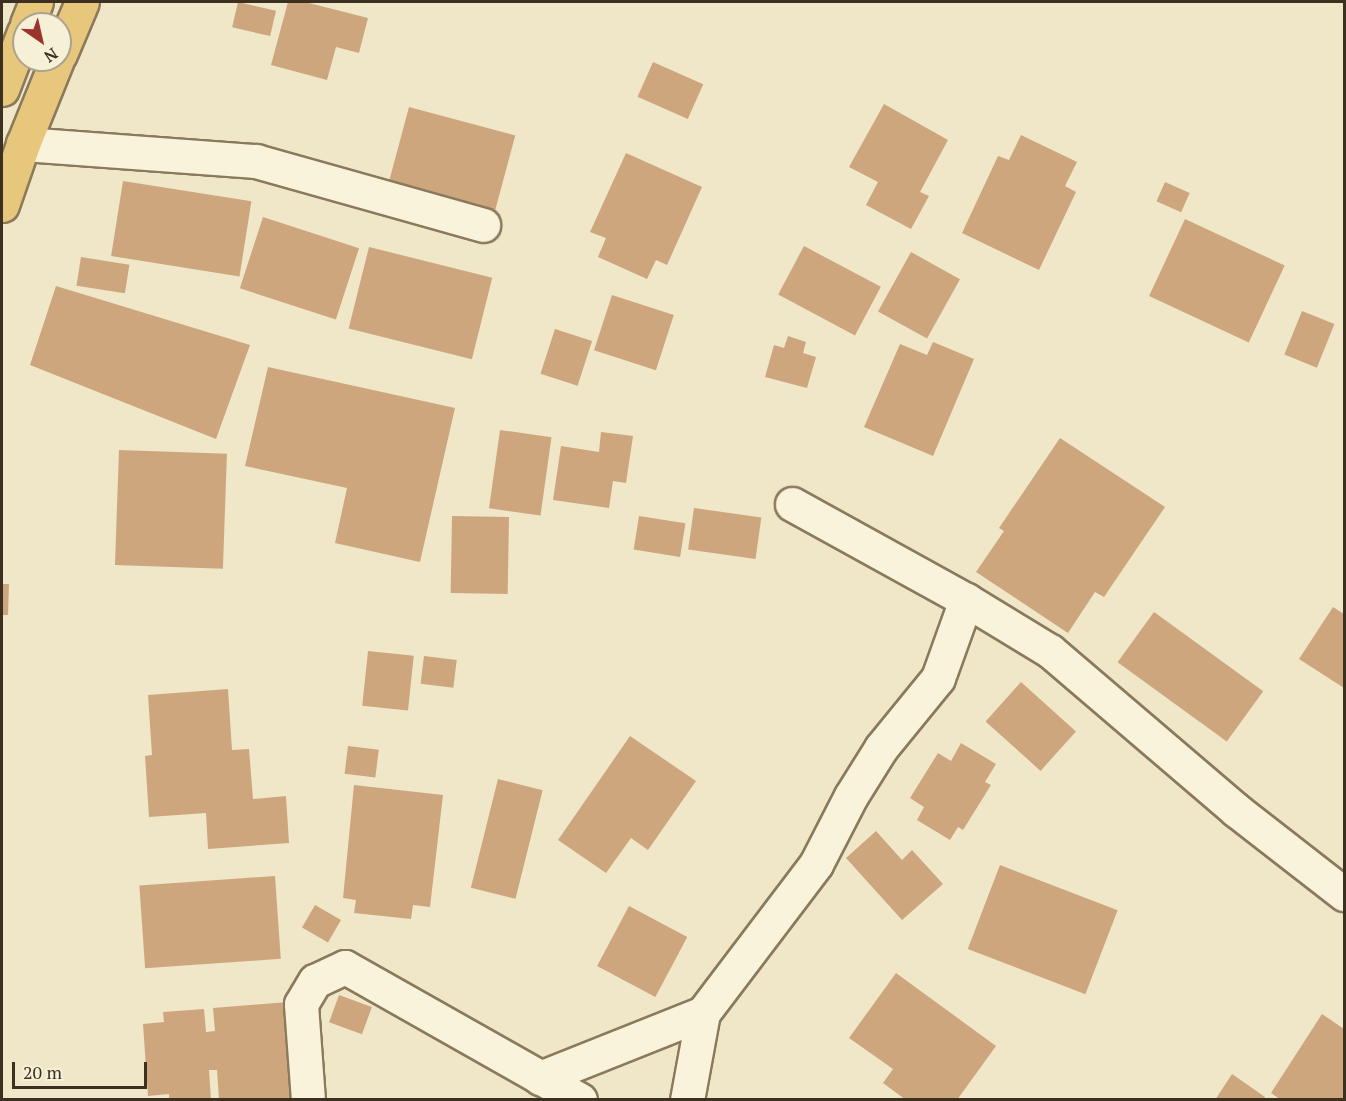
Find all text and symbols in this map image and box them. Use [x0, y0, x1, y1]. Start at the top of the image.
north arrow [12, 12, 72, 72]
text: N [40, 43, 62, 68]
scale bar [15, 1050, 150, 1088]
text: 20 m [23, 1060, 62, 1084]

